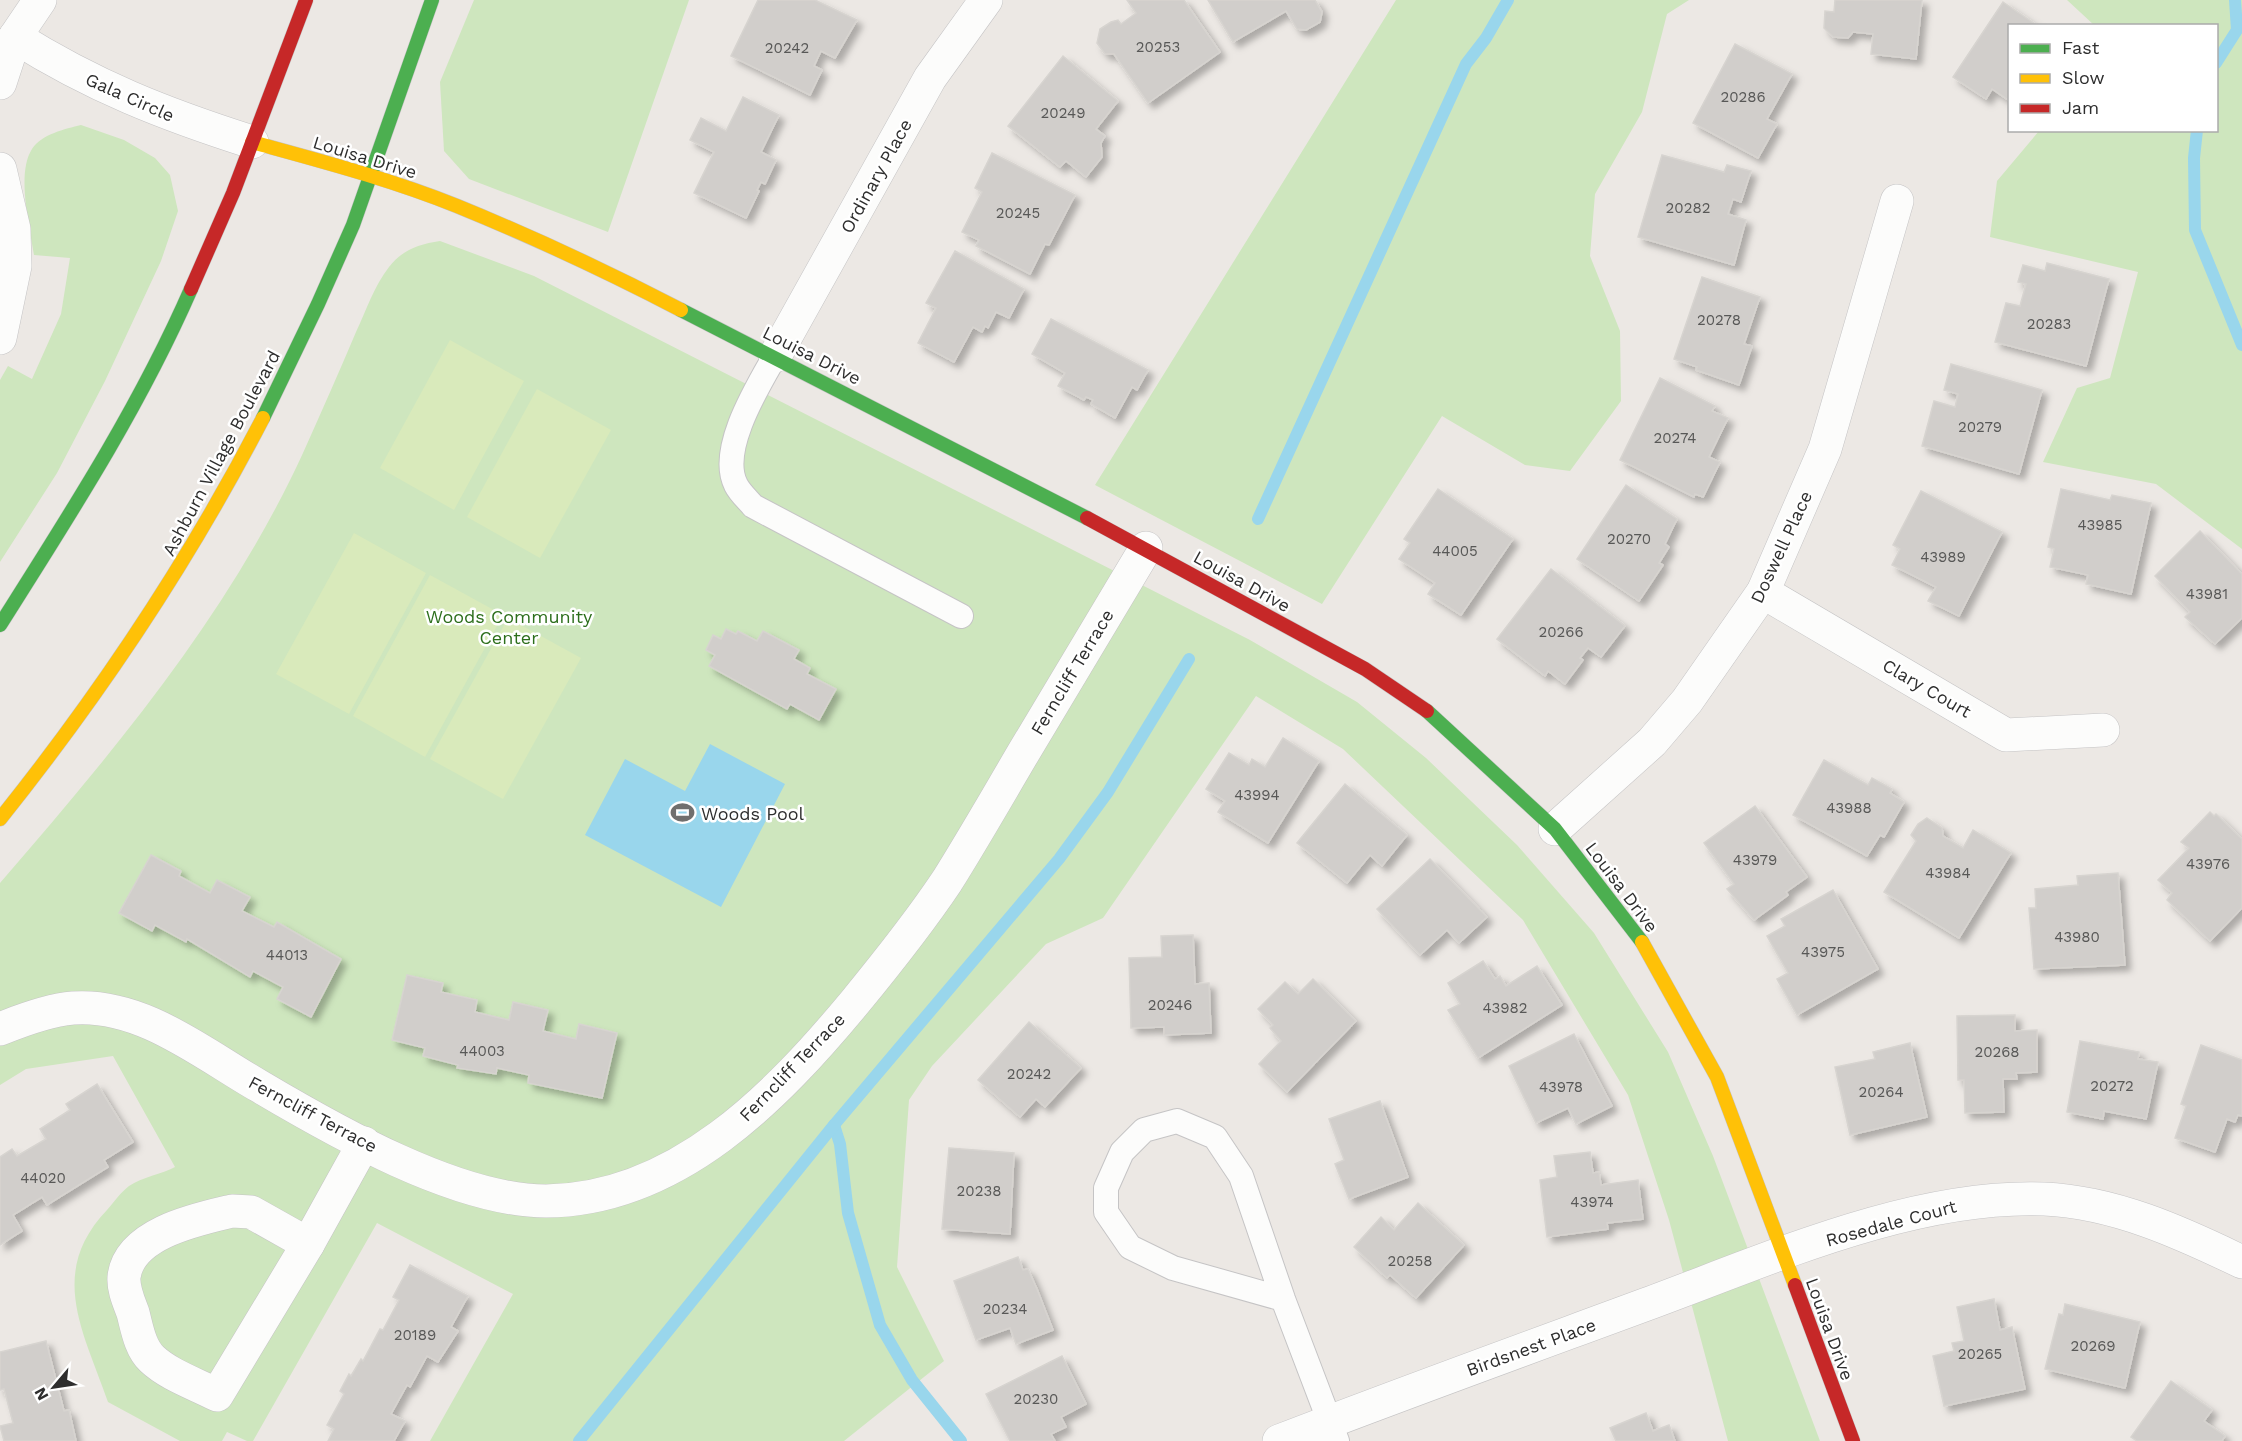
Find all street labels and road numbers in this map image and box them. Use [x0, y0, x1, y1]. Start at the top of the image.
street label: Gala Circle [82, 68, 178, 126]
street label: Ordinary Place [836, 115, 916, 237]
street label: Louisa Drive [311, 131, 419, 183]
street label: Louisa Drive [759, 321, 865, 389]
street label: Ashburn Village Boulevard [158, 347, 284, 559]
street label: Doswell Place [1746, 487, 1816, 607]
street label: Louisa Drive [1190, 546, 1294, 616]
street label: Ferncliff Terrace [1026, 605, 1118, 739]
street label: Clary Court [1879, 654, 1975, 722]
street label: Louisa Drive [1581, 838, 1663, 936]
street label: Ferncliff Terrace [735, 1008, 849, 1126]
street label: Ferncliff Terrace [245, 1071, 381, 1157]
street label: Rosedale Court [1823, 1195, 1959, 1251]
street label: Louisa Drive [1802, 1275, 1858, 1383]
street label: Birdsnest Place [1463, 1314, 1599, 1380]

